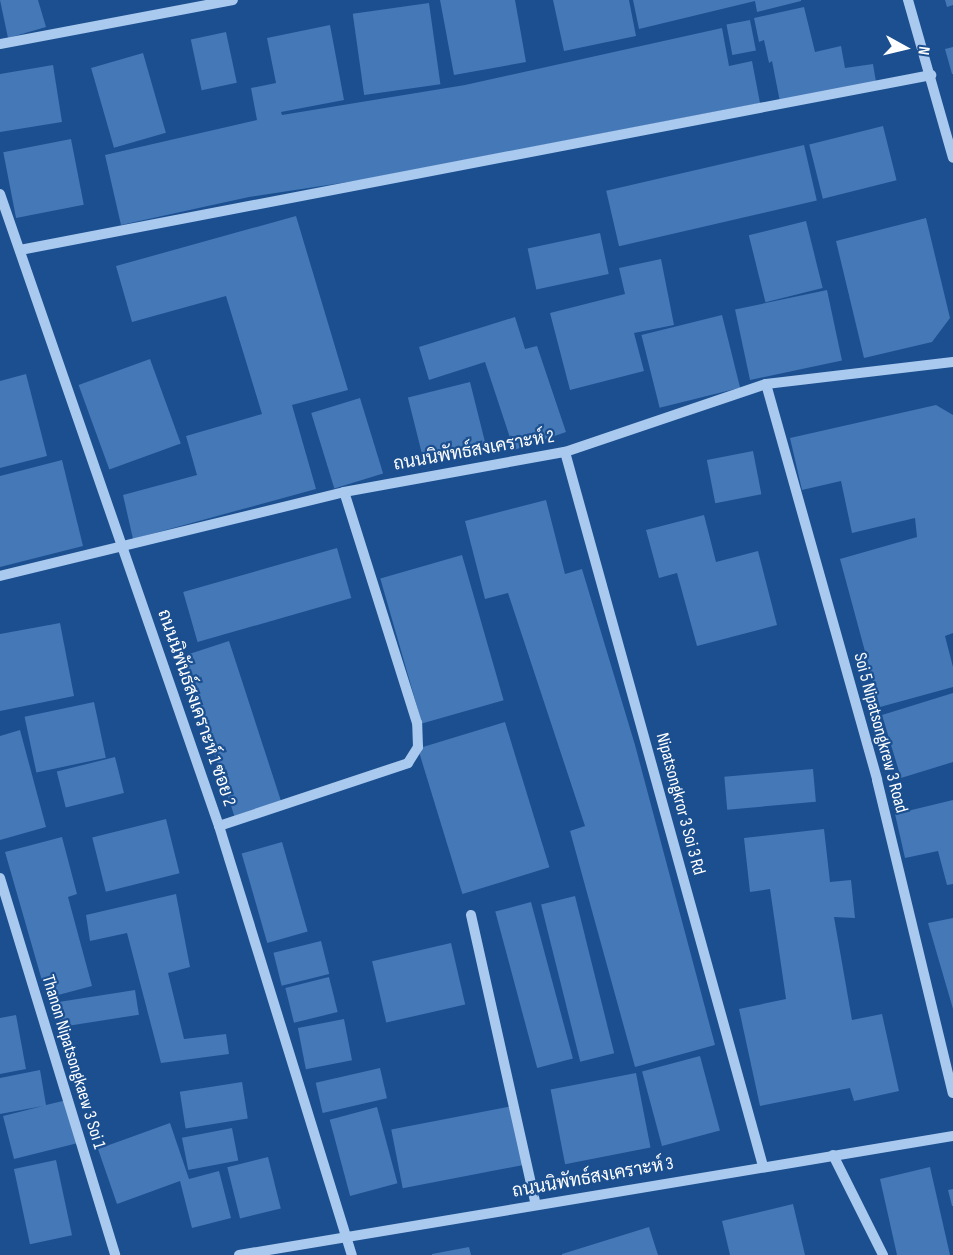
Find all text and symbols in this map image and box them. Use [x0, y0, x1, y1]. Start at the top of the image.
north arrow [875, 18, 935, 78]
text: N [913, 45, 933, 56]
street label: ถนนนิพัทธ์สงเคราะห์ 2 [392, 426, 556, 476]
street label: ถนนนิพันธ์สงเคราะห์ 1 ซอย 2 [152, 607, 240, 809]
street label: Soi 5 Nipatsongkrew 3 Road [848, 651, 912, 815]
street label: Nipatsongkror 3 Soi 3 Rd [651, 731, 709, 877]
street label: Thanon Nipatsongkaew 3 Soi 1 [36, 972, 110, 1152]
street label: ถนนนิพัทธ์สงเคราะห์ 3 [511, 1153, 675, 1203]

